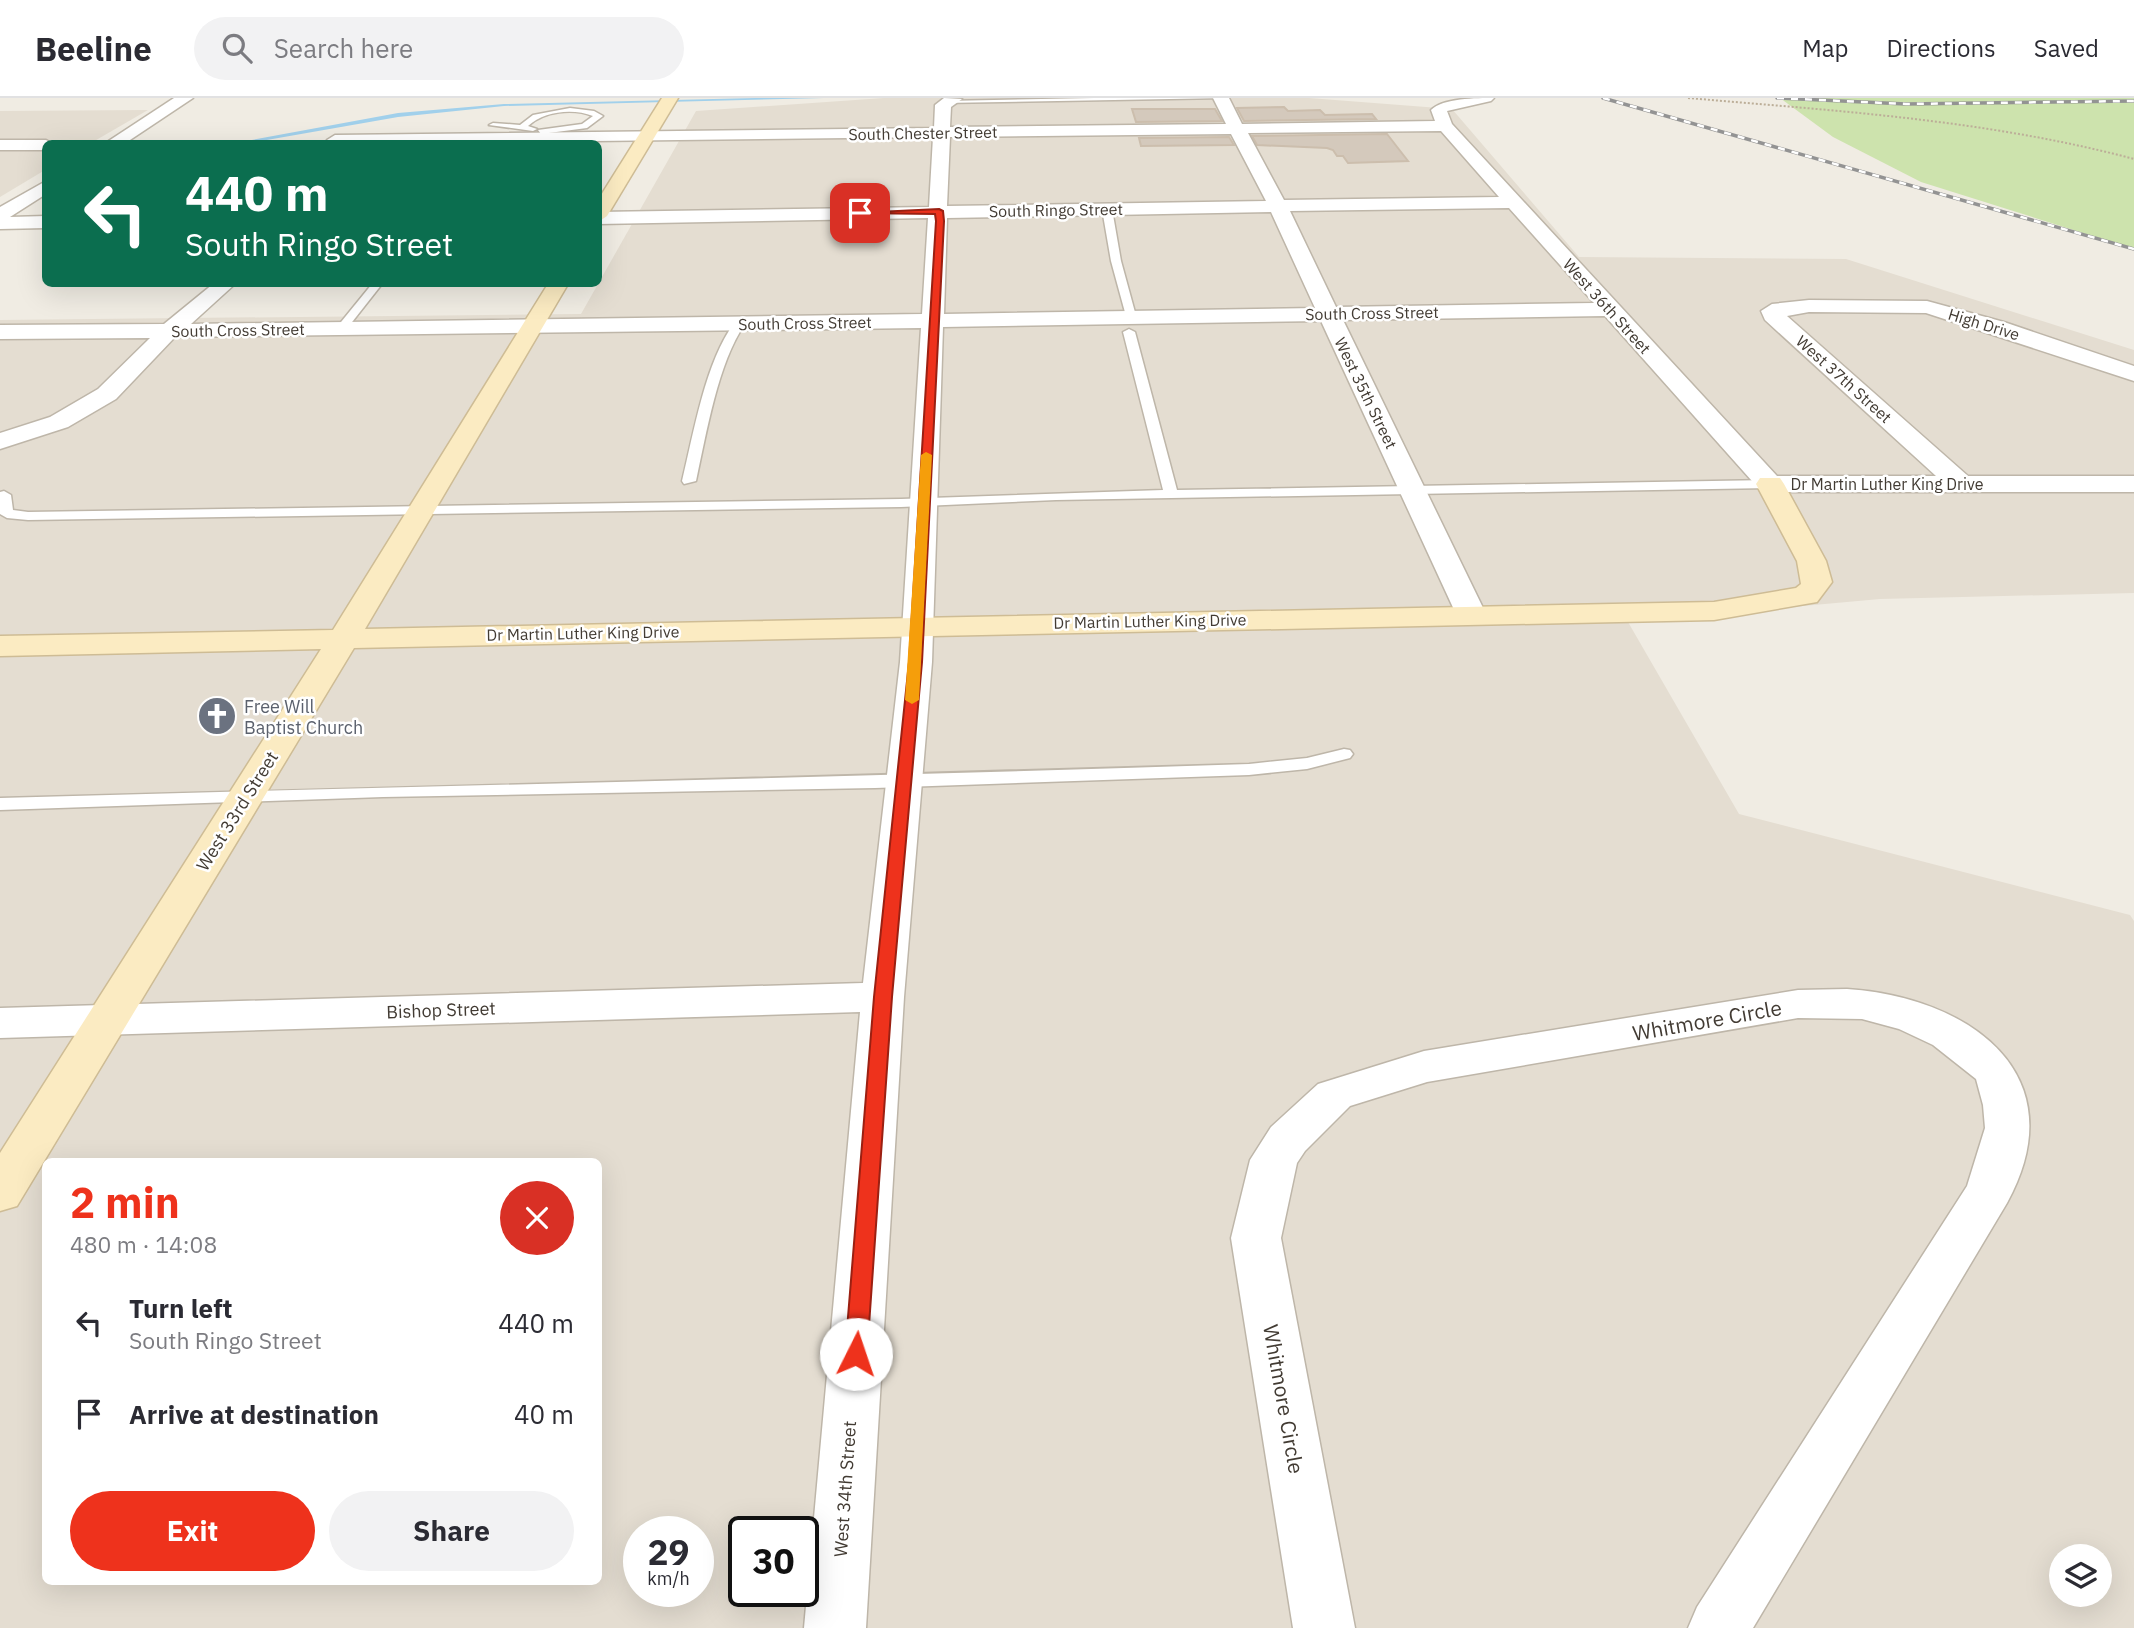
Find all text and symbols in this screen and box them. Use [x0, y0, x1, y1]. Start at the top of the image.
search box [194, 17, 684, 80]
text: Beeline [35, 27, 152, 70]
icon: search [218, 29, 256, 67]
text: Search here [274, 31, 413, 65]
text: Map [1802, 32, 1848, 64]
text: Directions [1886, 32, 1996, 64]
text: Saved [2034, 32, 2099, 64]
street label: South Chester Street [848, 122, 998, 144]
text: 440 m [185, 161, 329, 224]
icon: left [70, 168, 161, 259]
pin [830, 183, 890, 243]
icon: arrive [841, 194, 879, 232]
street label: South Ringo Street [989, 199, 1123, 221]
text: South Ringo Street [185, 223, 453, 265]
street label: West 36th Street [1559, 254, 1655, 358]
street label: South Cross Street [1305, 302, 1439, 324]
street label: High Drive [1946, 304, 2022, 344]
street label: South Cross Street [738, 312, 872, 334]
street label: South Cross Street [171, 319, 305, 341]
street label: West 37th Street [1792, 331, 1896, 427]
street label: West 35th Street [1330, 334, 1402, 452]
street label: Dr Martin Luther King Drive [1790, 474, 1984, 494]
street label: Dr Martin Luther King Drive [1053, 609, 1247, 633]
street label: Dr Martin Luther King Drive [486, 621, 680, 645]
church icon: Free Will Baptist Church [196, 695, 238, 737]
place label: Free Will Baptist Church [244, 695, 363, 739]
street label: West 33rd Street [191, 747, 283, 875]
street label: Whitmore Circle [1630, 993, 1784, 1047]
street label: Bishop Street [386, 997, 496, 1023]
text: 2 min [70, 1175, 180, 1230]
button: close [500, 1181, 574, 1255]
text: 480 m · 14:08 [70, 1229, 217, 1259]
text: Turn left [129, 1291, 232, 1325]
icon: left [70, 1304, 108, 1342]
text: 440 m [498, 1306, 574, 1340]
position arrow [819, 1317, 893, 1391]
street label: Whitmore Circle [1257, 1322, 1311, 1476]
text: South Ringo Street [129, 1325, 322, 1355]
icon: arrive [70, 1395, 108, 1433]
text: Arrive at destination [129, 1397, 379, 1431]
text: 40 m [514, 1397, 574, 1431]
street label: West 34th Street [829, 1420, 861, 1558]
button: Exit [70, 1491, 315, 1571]
button: Share [329, 1491, 574, 1571]
speed limit sign: 30 [728, 1516, 819, 1607]
text: 29 [647, 1529, 690, 1575]
map controls [2049, 1544, 2112, 1607]
button: layers [2049, 1544, 2112, 1607]
text: km/h [647, 1567, 690, 1590]

